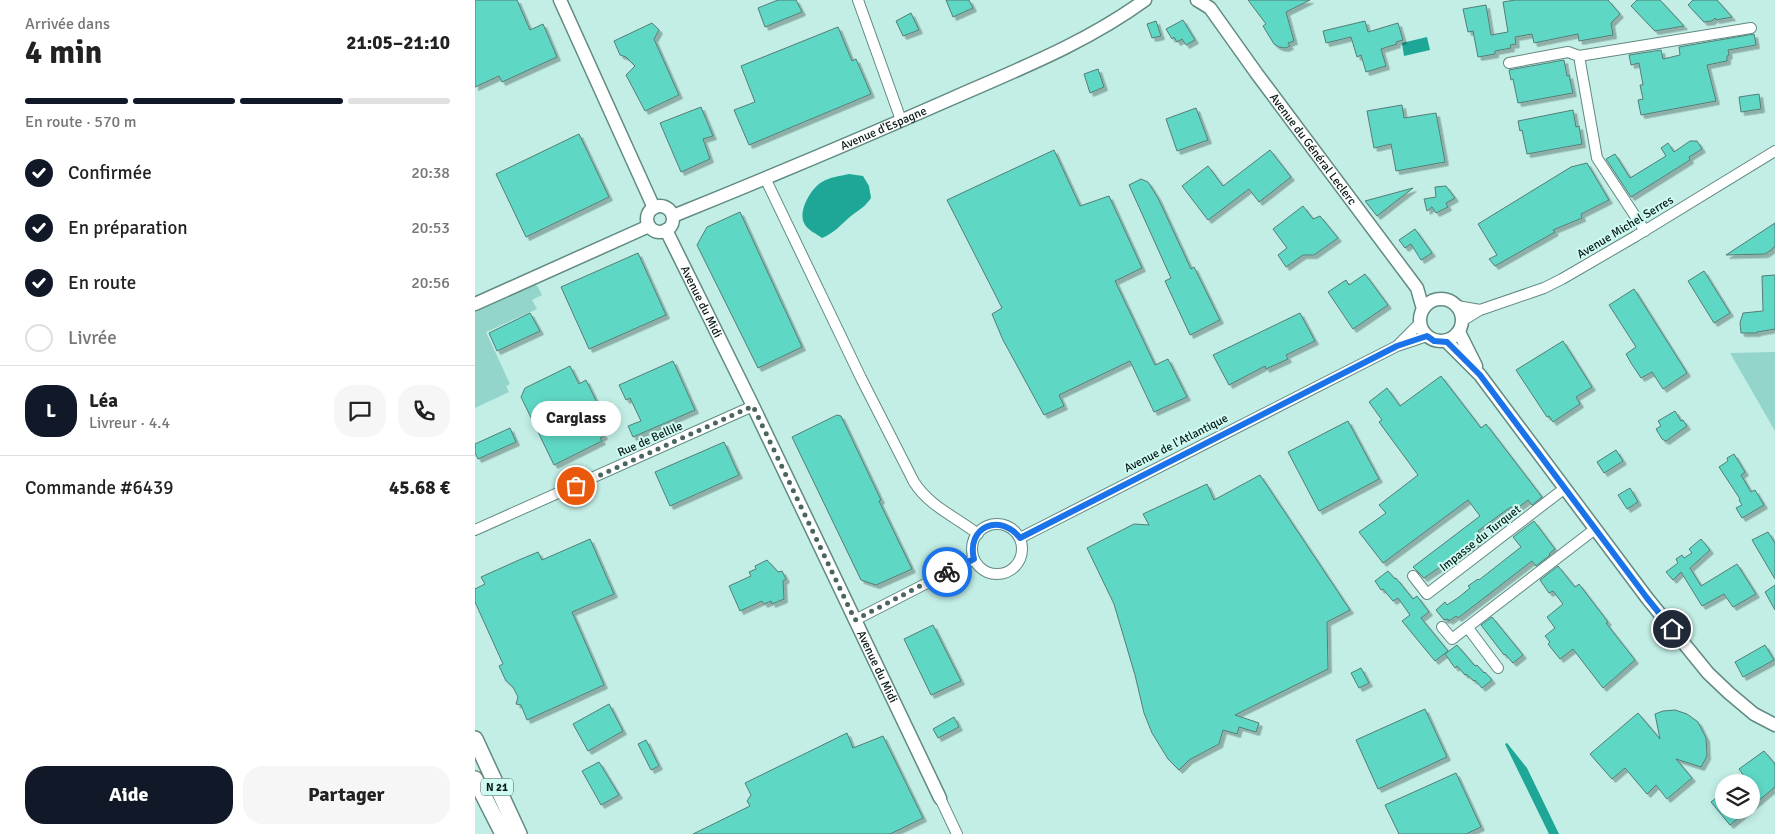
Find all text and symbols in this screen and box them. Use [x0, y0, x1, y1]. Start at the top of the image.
text: Arrivée dans [25, 14, 110, 34]
text: 21:05–21:10 [346, 31, 450, 55]
text: 4 min [25, 33, 102, 72]
street label: Avenue du Général Leclerc [1266, 91, 1360, 208]
street label: Avenue d'Espagne [838, 104, 929, 154]
text: En route · 570 m [25, 112, 137, 132]
icon: check [25, 159, 53, 187]
text: Confirmée [68, 161, 152, 185]
text: 20:38 [411, 163, 450, 183]
street label: Avenue Michel Serres [1574, 193, 1676, 262]
icon: check [25, 214, 53, 242]
text: En préparation [68, 216, 188, 240]
text: 20:53 [411, 218, 450, 238]
street label: Avenue du Midi [677, 263, 725, 340]
icon: check [25, 269, 53, 297]
text: En route [68, 271, 136, 295]
text: 20:56 [411, 273, 450, 293]
text: Livrée [68, 326, 117, 350]
button: chat [334, 385, 386, 437]
button: phone [398, 385, 450, 437]
text: Léa [89, 389, 118, 413]
text: L [46, 399, 56, 423]
callout: Carglass [531, 401, 621, 436]
text: Carglass [546, 408, 606, 428]
street label: Avenue de l'Atlantique [1122, 411, 1231, 476]
text: Livreur · 4.4 [89, 413, 170, 433]
street label: Rue de Bellile [615, 418, 685, 461]
pin [555, 465, 597, 507]
icon: bag [562, 472, 590, 500]
text: Commande #6439 [25, 476, 174, 500]
text: 45.68 € [389, 476, 450, 500]
street label: Impasse du Turquet [1437, 502, 1524, 575]
courier [922, 547, 972, 597]
icon: bike [933, 558, 961, 586]
pin [1651, 608, 1693, 650]
icon: home [1658, 615, 1686, 643]
street label: Avenue du Midi [853, 628, 900, 705]
button: Aide [25, 766, 233, 824]
button: Partager [243, 766, 450, 824]
map controls [1715, 774, 1760, 819]
button: layers [1715, 774, 1760, 819]
road number: N 21 [481, 779, 513, 796]

